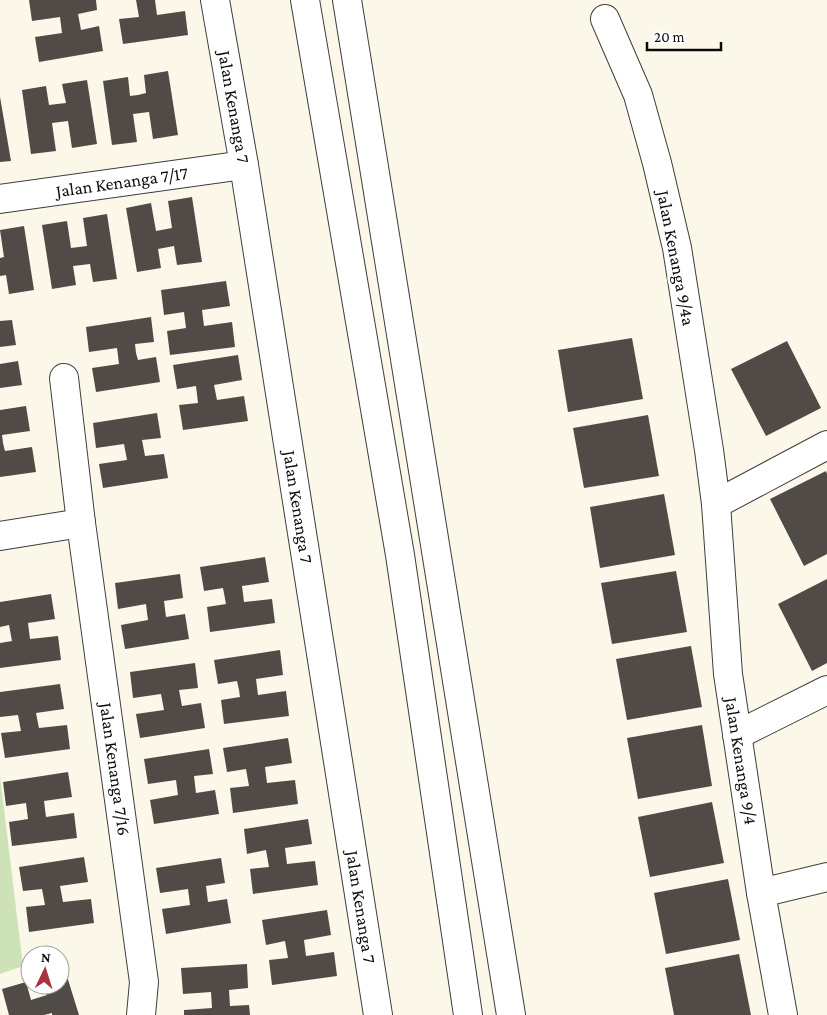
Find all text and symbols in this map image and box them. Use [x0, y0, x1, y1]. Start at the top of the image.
scale bar [647, 20, 721, 52]
text: 20 m [654, 29, 685, 45]
street label: Jalan Kenanga 7 [214, 47, 254, 165]
street label: Jalan Kenanga 7/17 [53, 163, 189, 201]
street label: Jalan Kenanga 9/4a [653, 187, 699, 327]
street label: Jalan Kenanga 7 [279, 447, 317, 565]
street label: Jalan Kenanga 9/4 [721, 694, 761, 826]
street label: Jalan Kenanga 7/16 [95, 699, 134, 837]
street label: Jalan Kenanga 7 [342, 847, 380, 965]
north arrow [20, 945, 70, 995]
text: N [41, 949, 52, 965]

